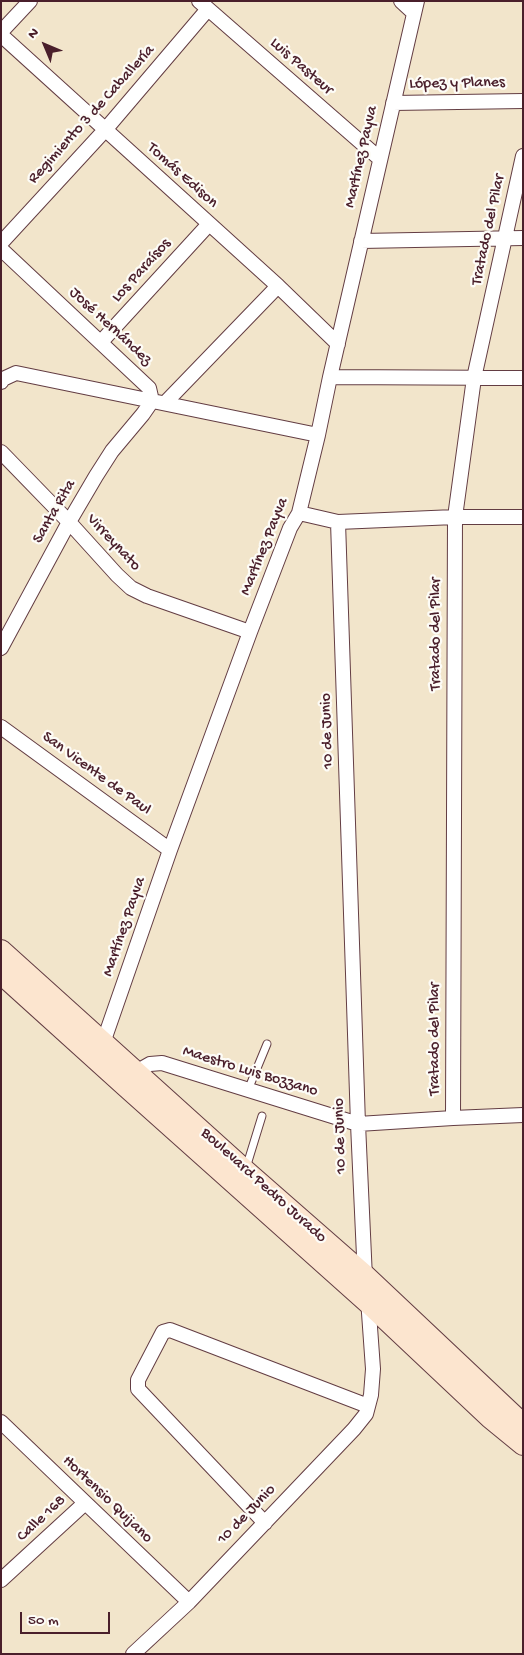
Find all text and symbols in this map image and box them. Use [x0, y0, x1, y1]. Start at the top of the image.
north arrow [20, 20, 70, 70]
text: N [25, 25, 43, 43]
street label: Luis Pasteur [265, 34, 337, 100]
street label: Regimiento 3 de Caballería [25, 42, 159, 188]
street label: López y Planes [409, 74, 505, 94]
street label: Martínez Payva [341, 104, 383, 210]
street label: Tomás Edison [143, 139, 221, 213]
street label: Tratado del Pilar [468, 173, 510, 287]
street label: Los Paraísos [108, 235, 176, 307]
street label: José Hernández [64, 284, 156, 370]
street label: Santa Rita [29, 477, 81, 547]
street label: Martínez Payva [237, 495, 293, 599]
street label: Virreynato [82, 510, 144, 576]
street label: Tratado del Pilar [427, 578, 447, 690]
street label: 10 de Junio [317, 693, 339, 769]
street label: San Vicente de Paul [38, 728, 154, 820]
street label: Martínez Payva [99, 875, 151, 979]
street label: Tratado del Pilar [426, 983, 446, 1095]
street label: Maestro Luis Bozzano [180, 1042, 320, 1102]
street label: 10 de Junio [330, 1098, 352, 1174]
street label: Boulevard Pedro Jurado [196, 1124, 330, 1248]
street label: Hortensio Quijano [58, 1452, 156, 1548]
street label: 10 de Junio [214, 1481, 280, 1549]
street label: Calle 168 [14, 1492, 70, 1546]
scale bar [22, 1602, 112, 1634]
text: 50 m [28, 1612, 59, 1630]

